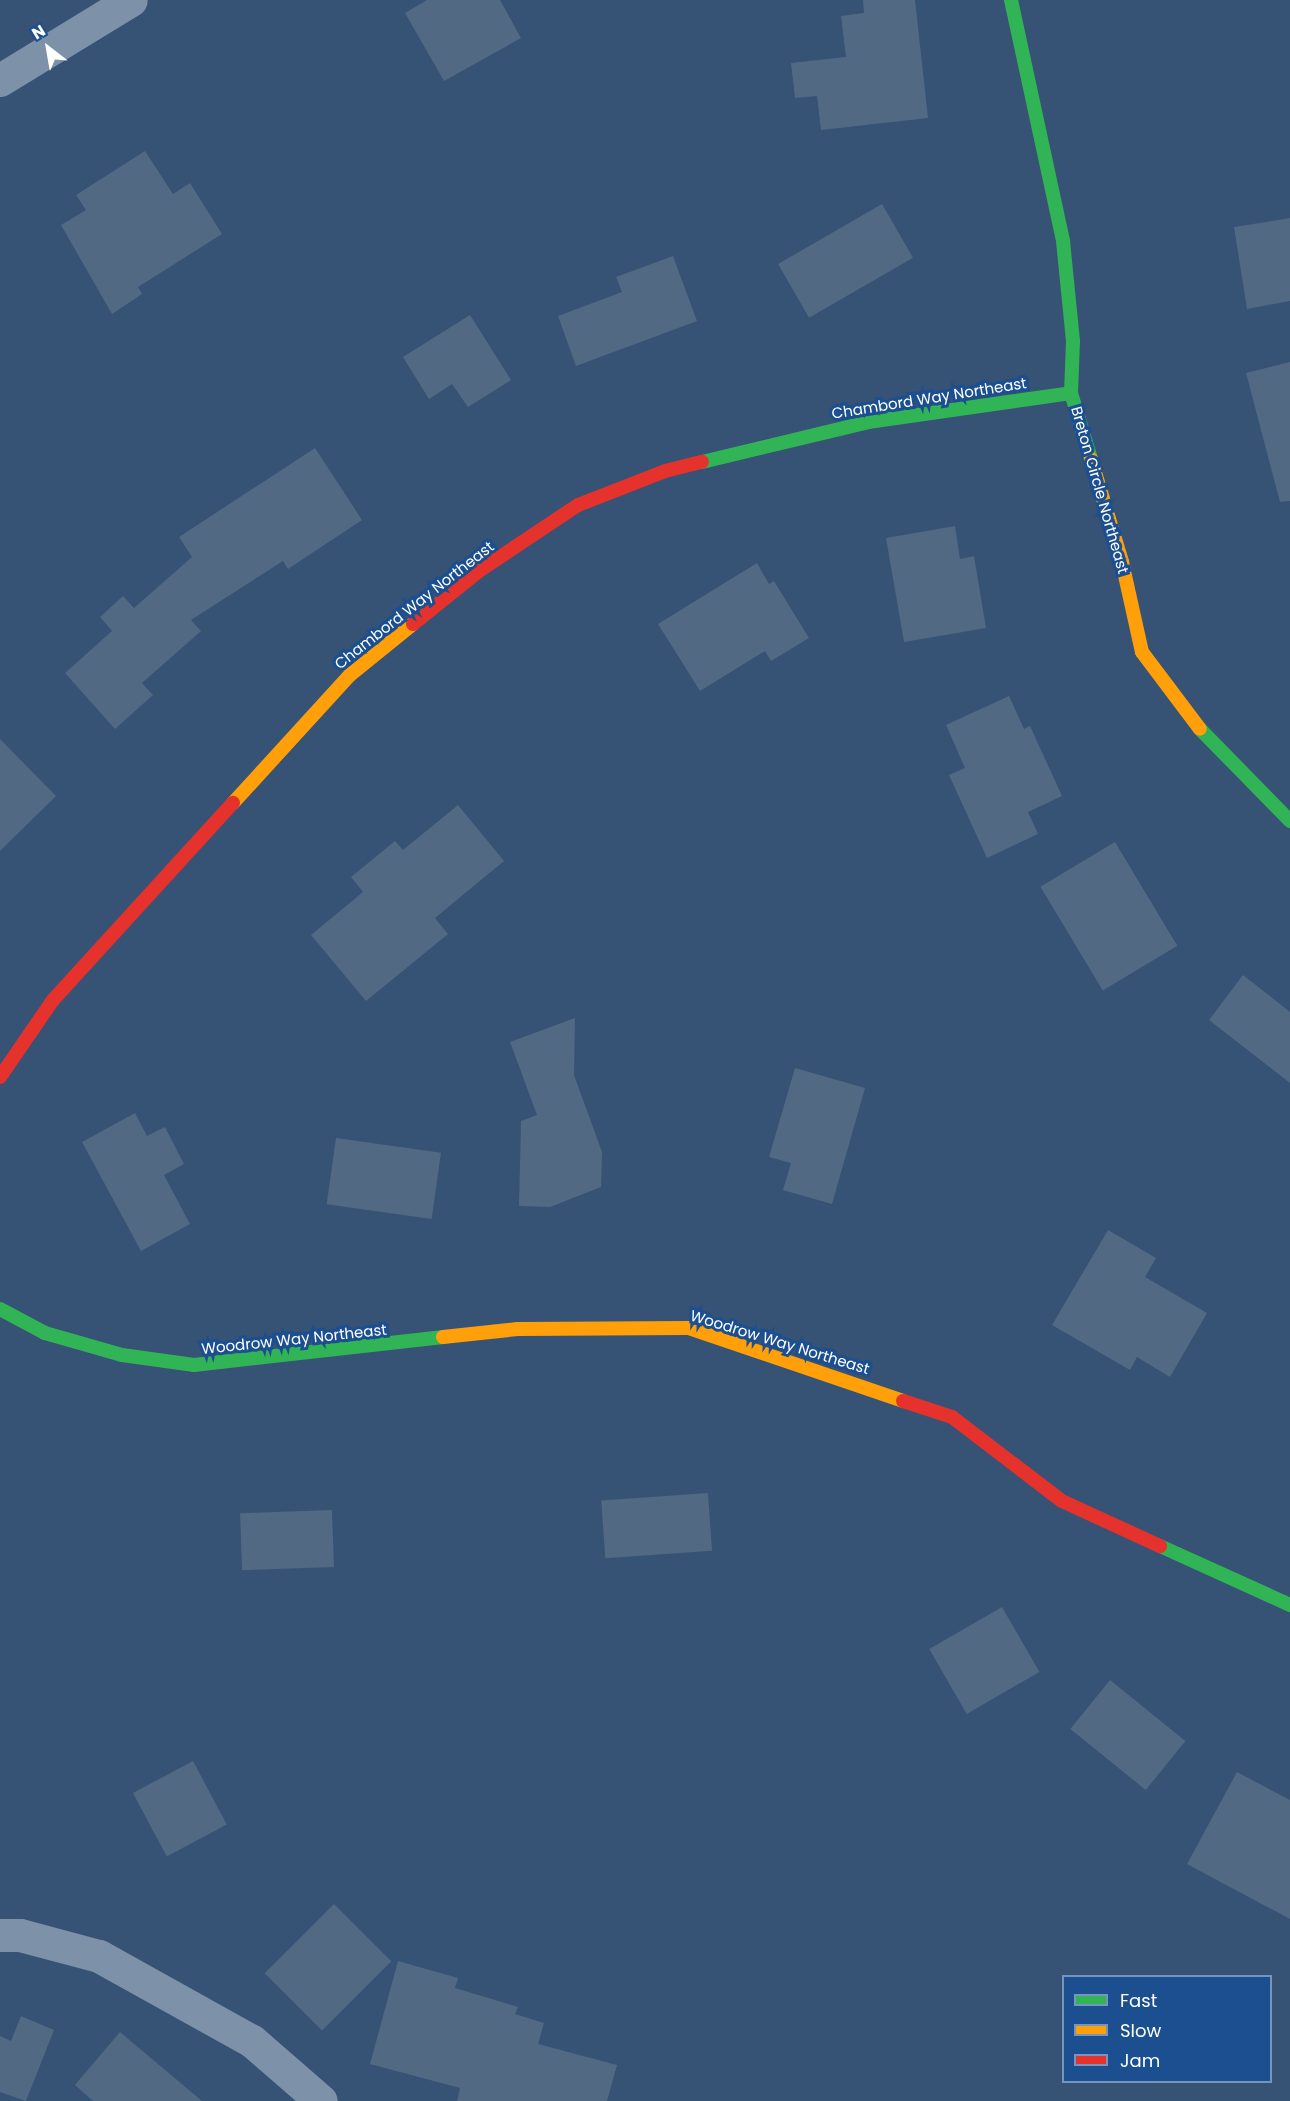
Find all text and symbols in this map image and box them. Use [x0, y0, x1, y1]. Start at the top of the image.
north arrow [18, 18, 78, 78]
text: N [27, 19, 50, 45]
street label: Chambord Way Northeast [830, 374, 1028, 422]
street label: Breton Circle Northeast [1067, 404, 1133, 576]
street label: Chambord Way Northeast [331, 537, 497, 673]
street label: Woodrow Way Northeast [688, 1306, 872, 1378]
street label: Woodrow Way Northeast [200, 1320, 388, 1358]
legend [1062, 1975, 1272, 2083]
text: Fast [1120, 1988, 1157, 2013]
text: Slow [1120, 2018, 1161, 2043]
text: Jam [1120, 2048, 1160, 2073]

